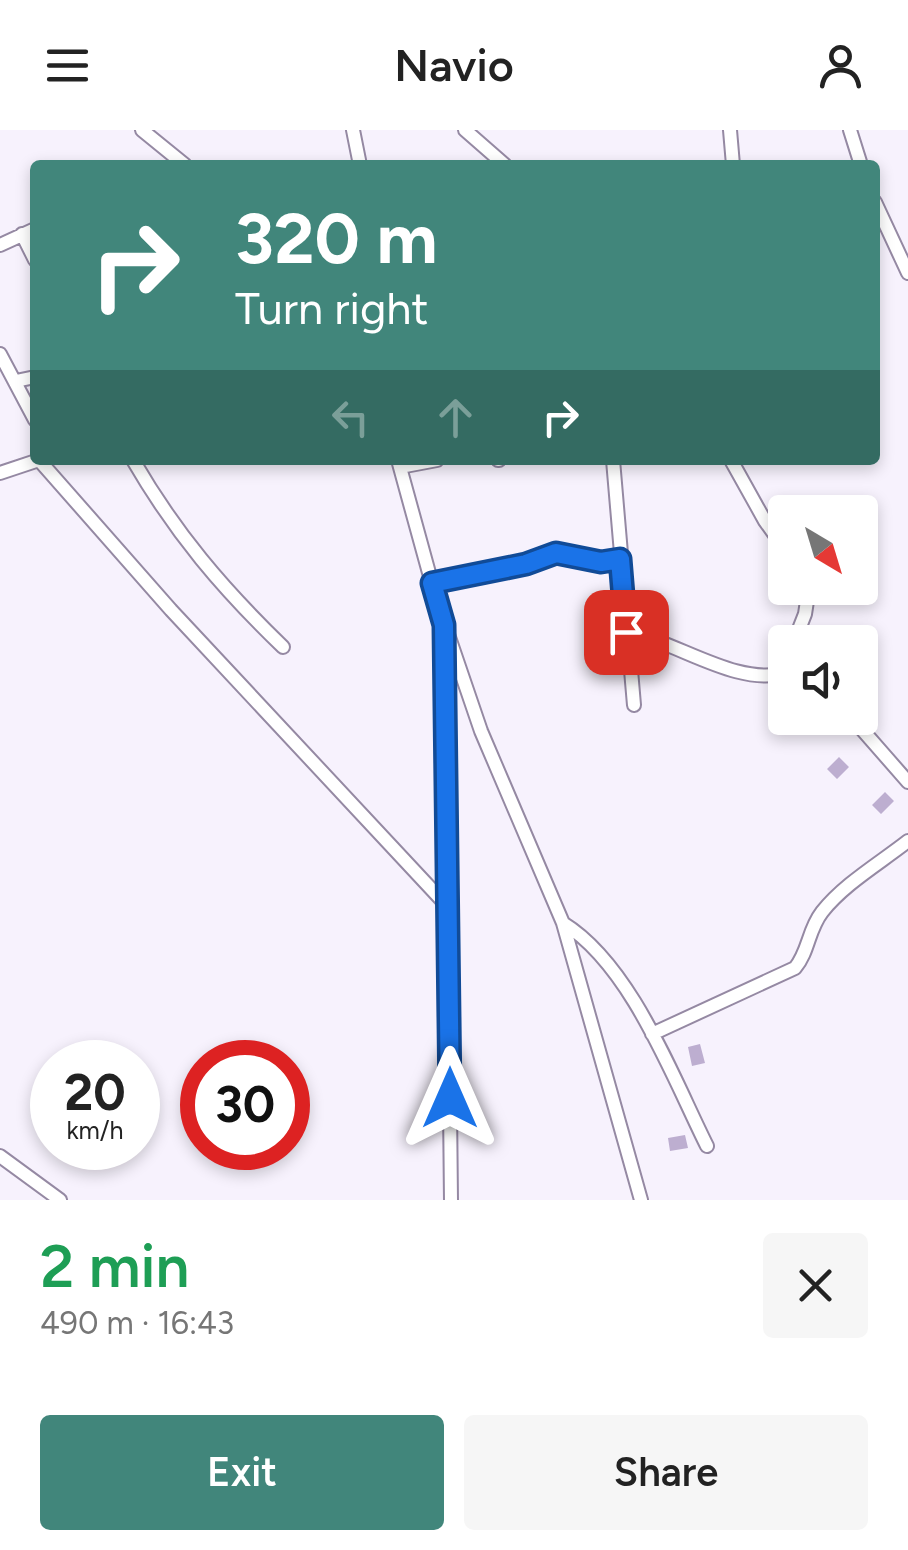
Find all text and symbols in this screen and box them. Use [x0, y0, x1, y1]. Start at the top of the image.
icon: menu [40, 38, 95, 93]
text: Navio [394, 38, 514, 92]
icon: person [813, 38, 868, 93]
text: 320 m [235, 196, 438, 281]
icon: right [70, 200, 200, 330]
text: Turn right [235, 281, 428, 335]
icon: left [323, 390, 378, 445]
icon: ahead [428, 390, 483, 445]
icon: right [533, 390, 588, 445]
north arrow [768, 495, 878, 605]
map controls [768, 495, 878, 735]
pin [584, 590, 669, 675]
icon: arrive [599, 605, 654, 660]
button: sound [768, 625, 878, 735]
speed limit sign: 30 [180, 1040, 310, 1170]
position arrow [398, 1046, 502, 1150]
text: 20 [64, 1062, 126, 1123]
text: km/h [66, 1115, 124, 1145]
text: 2 min [40, 1230, 189, 1302]
button: close [763, 1233, 868, 1338]
text: 490 m · 16:43 [40, 1304, 234, 1342]
button: Exit [40, 1415, 444, 1530]
button: Share [464, 1415, 868, 1530]

